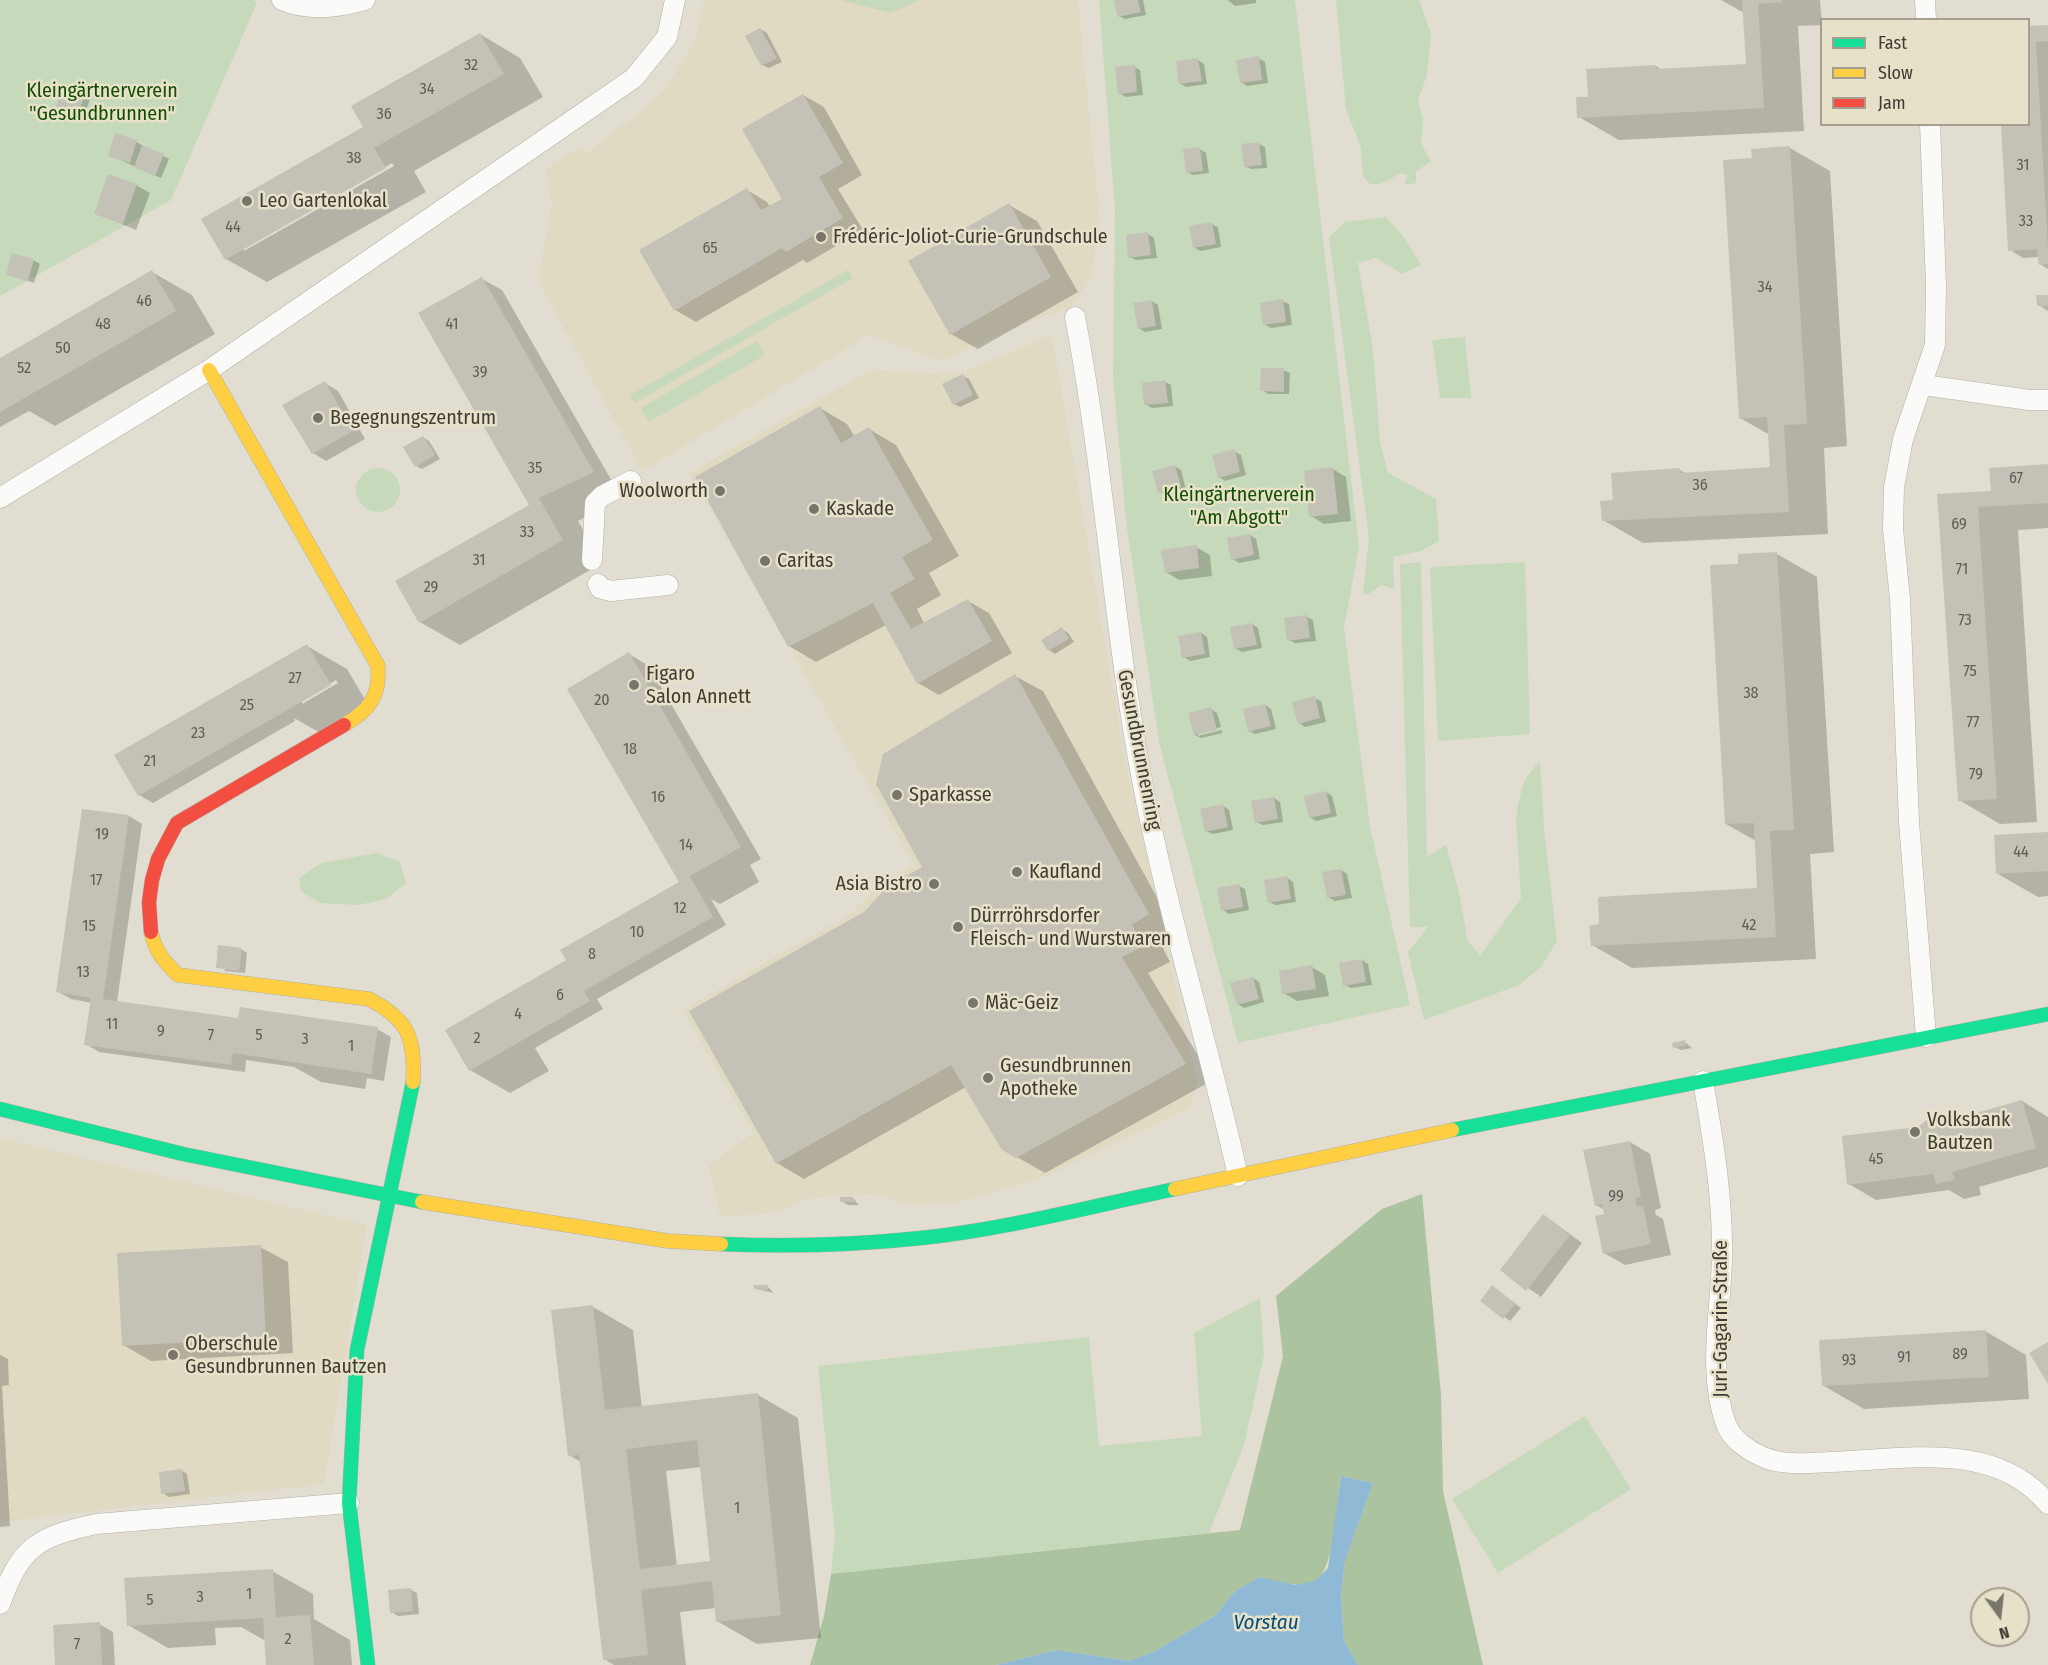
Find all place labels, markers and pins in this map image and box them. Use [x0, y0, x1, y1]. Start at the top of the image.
place label: Leo Gartenlokal [259, 189, 387, 213]
marker: Leo Gartenlokal [240, 194, 254, 208]
place label: Frédéric-Joliot-Curie-Grundschule [833, 225, 1108, 249]
marker: Frédéric-Joliot-Curie-Grundschule [814, 230, 828, 244]
place label: Begegnungszentrum [330, 406, 496, 430]
marker: Begegnungszentrum [311, 411, 325, 425]
place label: Woolworth [619, 479, 708, 503]
marker: Woolworth [713, 484, 727, 498]
place label: Kaskade [826, 497, 894, 521]
marker: Kaskade [807, 502, 821, 516]
place label: Caritas [777, 549, 833, 573]
marker: Caritas [758, 554, 772, 568]
place label: Figaro Salon Annett [646, 662, 751, 709]
marker: Figaro Salon Annett [627, 678, 641, 692]
place label: Sparkasse [909, 783, 992, 807]
marker: Sparkasse [890, 788, 904, 802]
place label: Kaufland [1029, 860, 1102, 884]
marker: Kaufland [1010, 865, 1024, 879]
place label: Asia Bistro [835, 872, 922, 896]
marker: Asia Bistro [927, 877, 941, 891]
place label: Dürrröhrsdorfer Fleisch- und Wurstwaren [970, 904, 1171, 951]
marker: Dürrröhrsdorfer Fleisch- und Wurstwaren [951, 920, 965, 934]
place label: Mäc-Geiz [985, 991, 1058, 1015]
marker: Mäc-Geiz [966, 996, 980, 1010]
place label: Gesundbrunnen Apotheke [1000, 1054, 1131, 1101]
marker: Gesundbrunnen Apotheke [981, 1071, 995, 1085]
place label: Volksbank Bautzen [1927, 1108, 2010, 1155]
marker: Volksbank Bautzen [1908, 1125, 1922, 1139]
place label: Oberschule Gesundbrunnen Bautzen [185, 1332, 387, 1379]
marker: Oberschule Gesundbrunnen Bautzen [166, 1348, 180, 1362]

